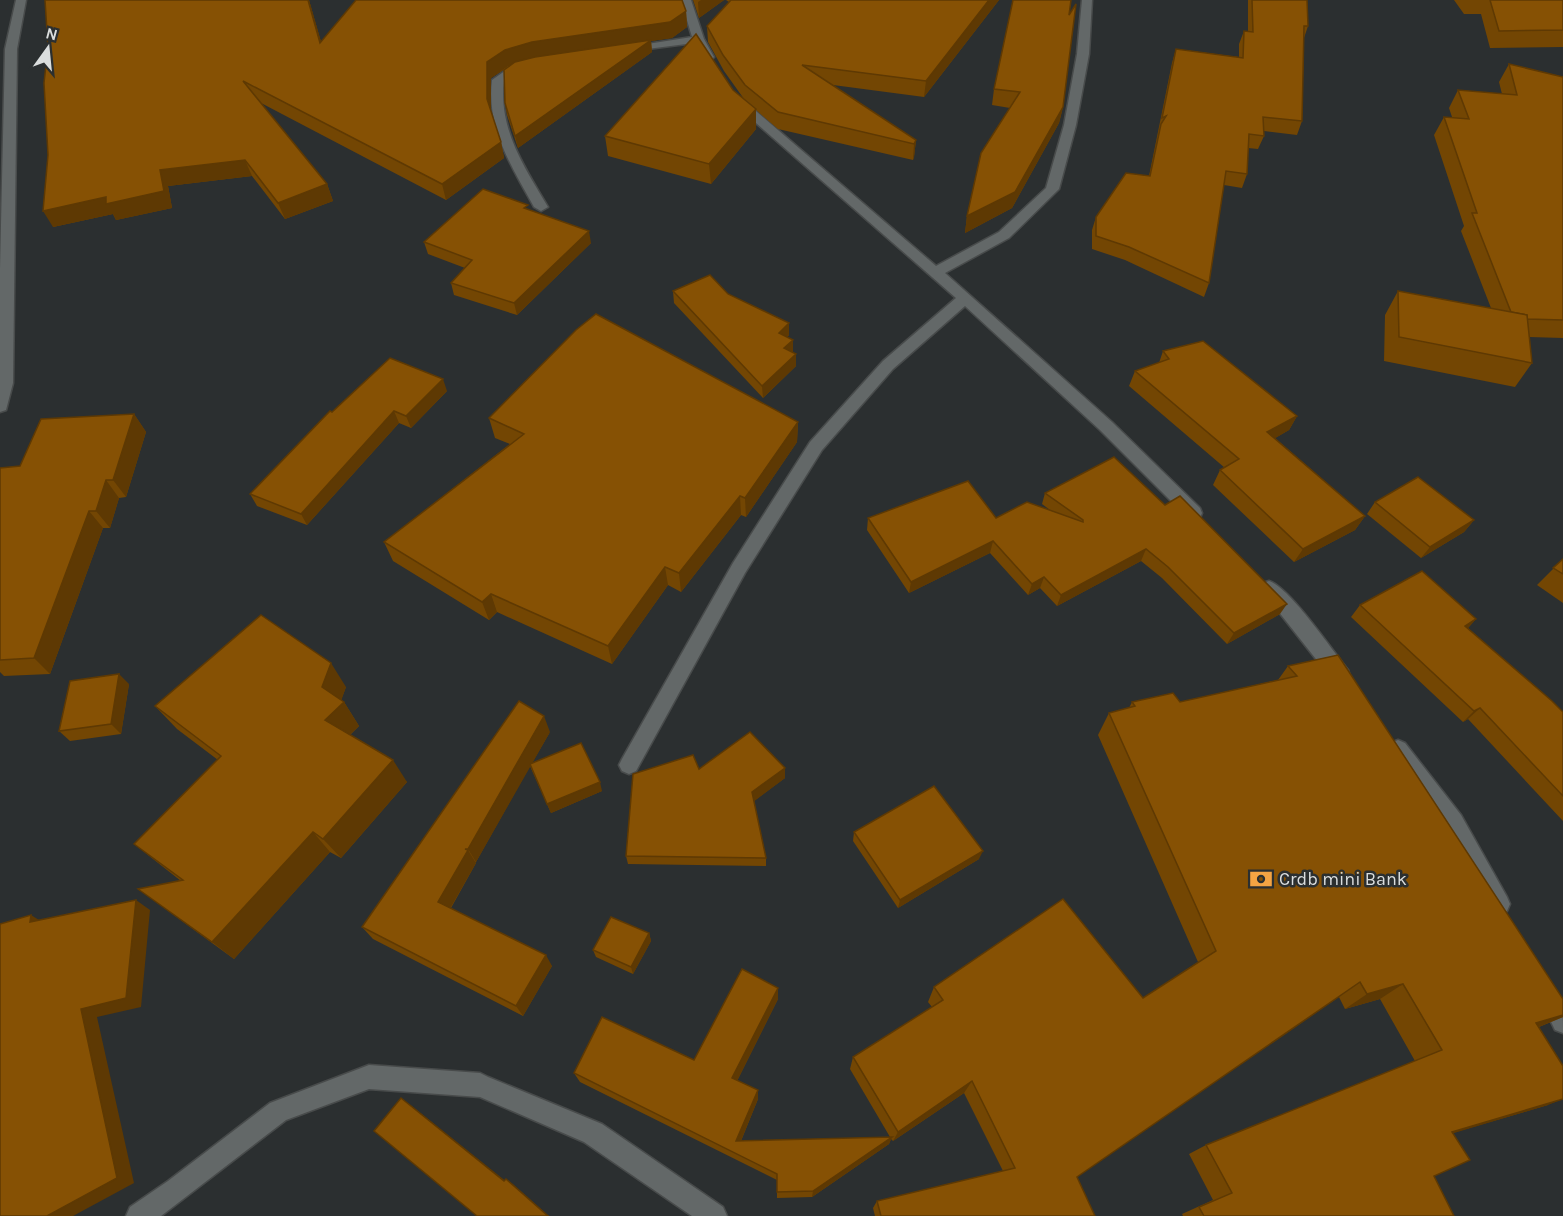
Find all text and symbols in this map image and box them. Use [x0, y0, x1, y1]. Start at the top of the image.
north arrow [18, 18, 78, 78]
text: N [44, 23, 60, 45]
bank icon: Crdb mini Bank [1248, 866, 1274, 892]
place label: Crdb mini Bank [1279, 868, 1407, 890]

